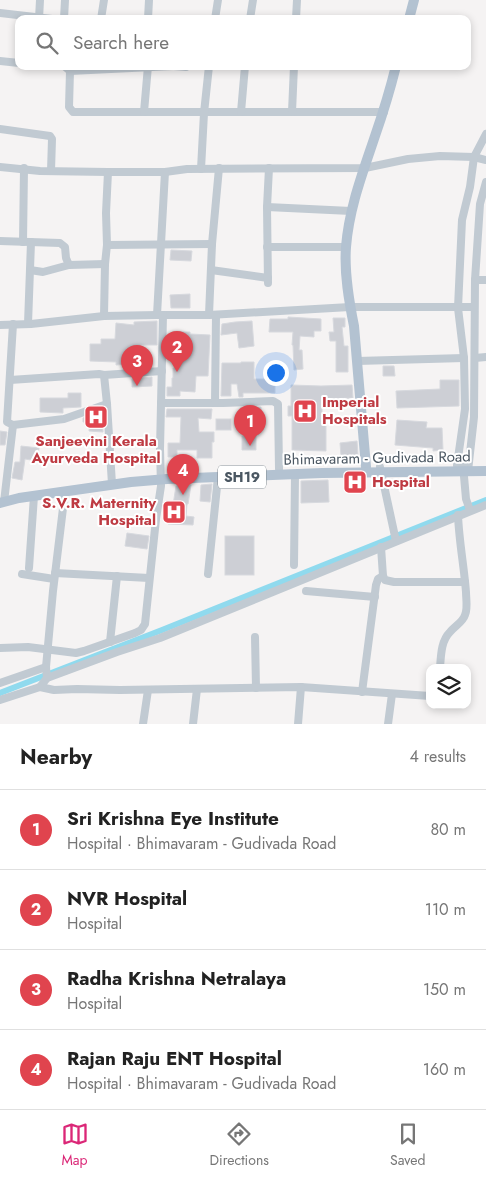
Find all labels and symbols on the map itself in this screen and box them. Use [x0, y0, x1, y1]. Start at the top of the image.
pin: 2 [161, 331, 193, 372]
pin: 3 [121, 345, 153, 386]
your location [263, 360, 289, 386]
place label: Imperial Hospitals [322, 391, 387, 430]
hospital icon: Imperial Hospitals [292, 398, 318, 424]
hospital icon: Sanjeevini Kerala Ayurveda Hospital [83, 404, 109, 430]
pin: 1 [234, 405, 266, 446]
place label: Sanjeevini Kerala Ayurveda Hospital [30, 430, 161, 469]
street label: Bhimavaram - Gudivada Road [283, 445, 471, 471]
pin: 4 [167, 454, 199, 495]
road number: SH19 [218, 466, 266, 488]
hospital icon: Hospital [342, 469, 368, 495]
place label: Hospital [372, 471, 430, 493]
place label: S.V.R. Maternity Hospital [42, 492, 156, 531]
hospital icon: S.V.R. Maternity Hospital [161, 499, 187, 525]

